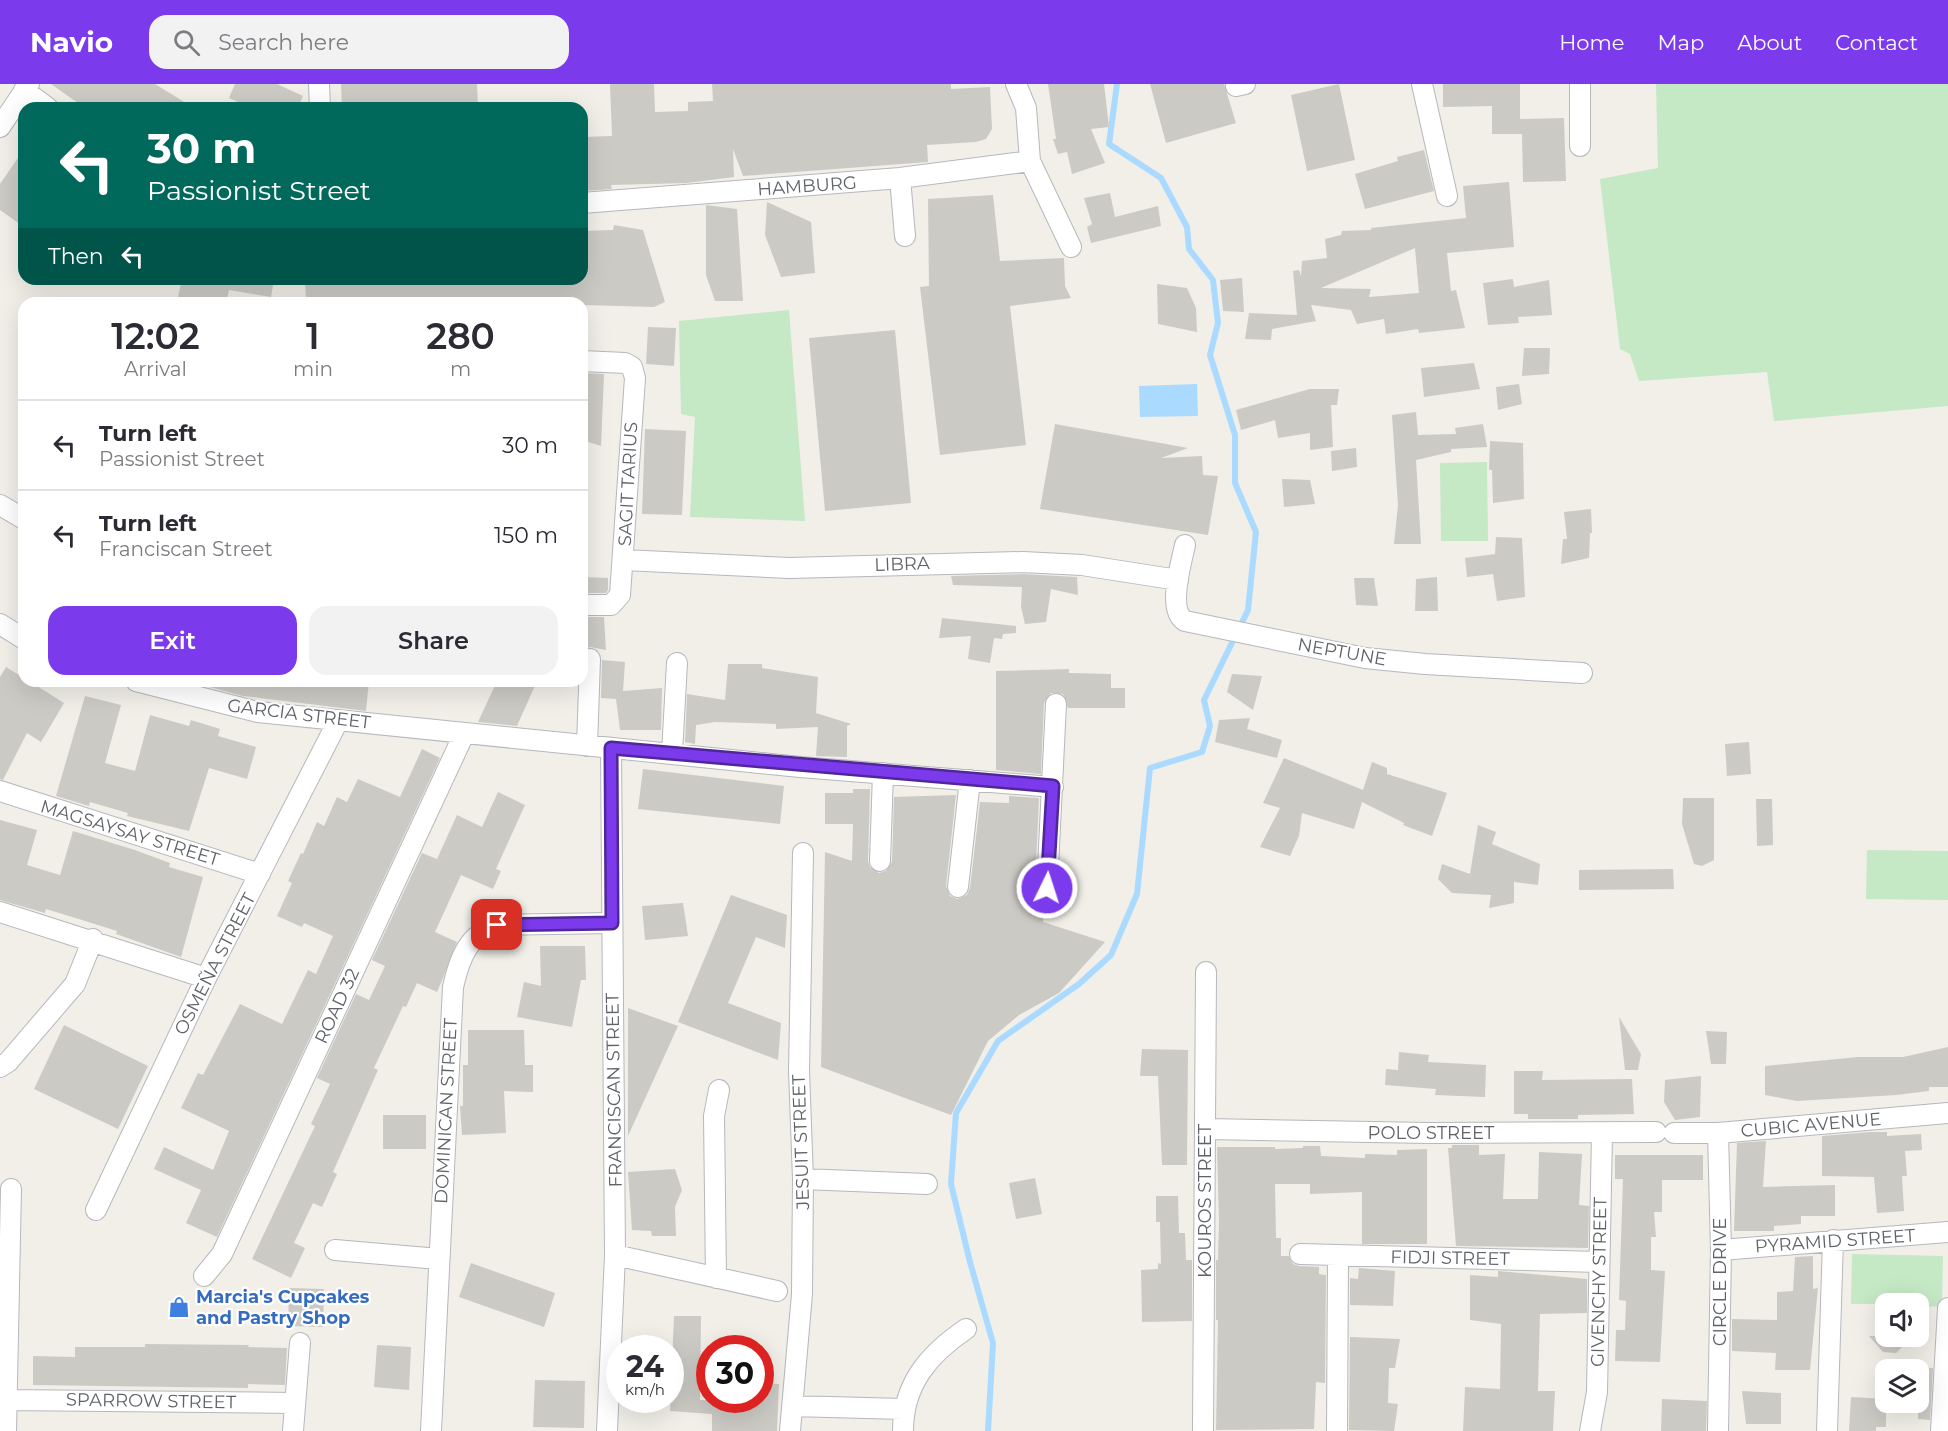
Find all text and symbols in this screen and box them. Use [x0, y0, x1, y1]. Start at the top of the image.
search box [149, 15, 569, 69]
text: Navio [30, 25, 113, 59]
icon: search [170, 26, 203, 59]
text: Search here [218, 29, 349, 56]
text: Home [1559, 30, 1624, 55]
text: Map [1657, 30, 1704, 55]
text: About [1737, 30, 1802, 55]
text: Contact [1835, 30, 1918, 55]
text: 30 m [147, 122, 256, 174]
icon: left [48, 126, 126, 204]
street label: HAMBURG [757, 172, 857, 200]
text: Passionist Street [147, 174, 371, 207]
icon: left [116, 240, 149, 273]
text: Then [48, 243, 104, 270]
text: 12:02 [111, 314, 200, 358]
text: 1 [306, 314, 320, 358]
text: 280 [426, 314, 495, 358]
text: Arrival [124, 357, 187, 381]
text: min [293, 357, 333, 381]
text: m [450, 357, 471, 381]
text: Turn left [99, 420, 197, 447]
street label: SAGIT TARIUS [614, 421, 642, 547]
icon: left [48, 429, 81, 462]
text: 30 m [502, 432, 558, 459]
text: Passionist Street [99, 447, 265, 471]
text: Turn left [99, 510, 197, 537]
icon: left [48, 519, 81, 552]
text: 150 m [494, 522, 558, 549]
text: Franciscan Street [99, 537, 273, 561]
street label: LIBRA [874, 552, 930, 576]
button: Exit [48, 606, 297, 675]
button: Share [309, 606, 558, 675]
street label: NEPTUNE [1296, 633, 1388, 671]
street label: GARCIA STREET [226, 694, 373, 734]
street label: MAGSAYSAY STREET [38, 795, 223, 871]
position arrow [1015, 856, 1079, 920]
street label: OSMEÑA STREET [170, 889, 261, 1039]
pin [471, 899, 522, 950]
icon: arrive [480, 908, 513, 941]
street label: ROAD 32 [310, 965, 364, 1047]
street label: FRANCISCAN STREET [601, 992, 627, 1187]
street label: DOMINICAN STREET [430, 1017, 462, 1204]
street label: JESUIT STREET [788, 1073, 814, 1211]
street label: CUBIC AVENUE [1740, 1108, 1882, 1142]
street label: POLO STREET [1368, 1122, 1495, 1144]
street label: KOUROS STREET [1194, 1123, 1216, 1278]
street label: GIVENCHY STREET [1587, 1196, 1611, 1367]
street label: CIRCLE DRIVE [1709, 1218, 1731, 1346]
street label: PYRAMID STREET [1754, 1224, 1917, 1258]
street label: FIDJI STREET [1390, 1246, 1510, 1270]
place label: Marcia's Cupcakes and Pastry Shop [196, 1286, 370, 1329]
map controls [1875, 1293, 1929, 1413]
button: sound [1875, 1293, 1929, 1347]
shop icon: Marcia's Cupcakes and Pastry Shop [167, 1295, 191, 1319]
speed limit sign: 30 [696, 1335, 774, 1413]
text: 24 [626, 1348, 664, 1385]
button: layers [1875, 1359, 1929, 1413]
text: km/h [625, 1380, 665, 1399]
street label: SPARROW STREET [66, 1389, 237, 1413]

